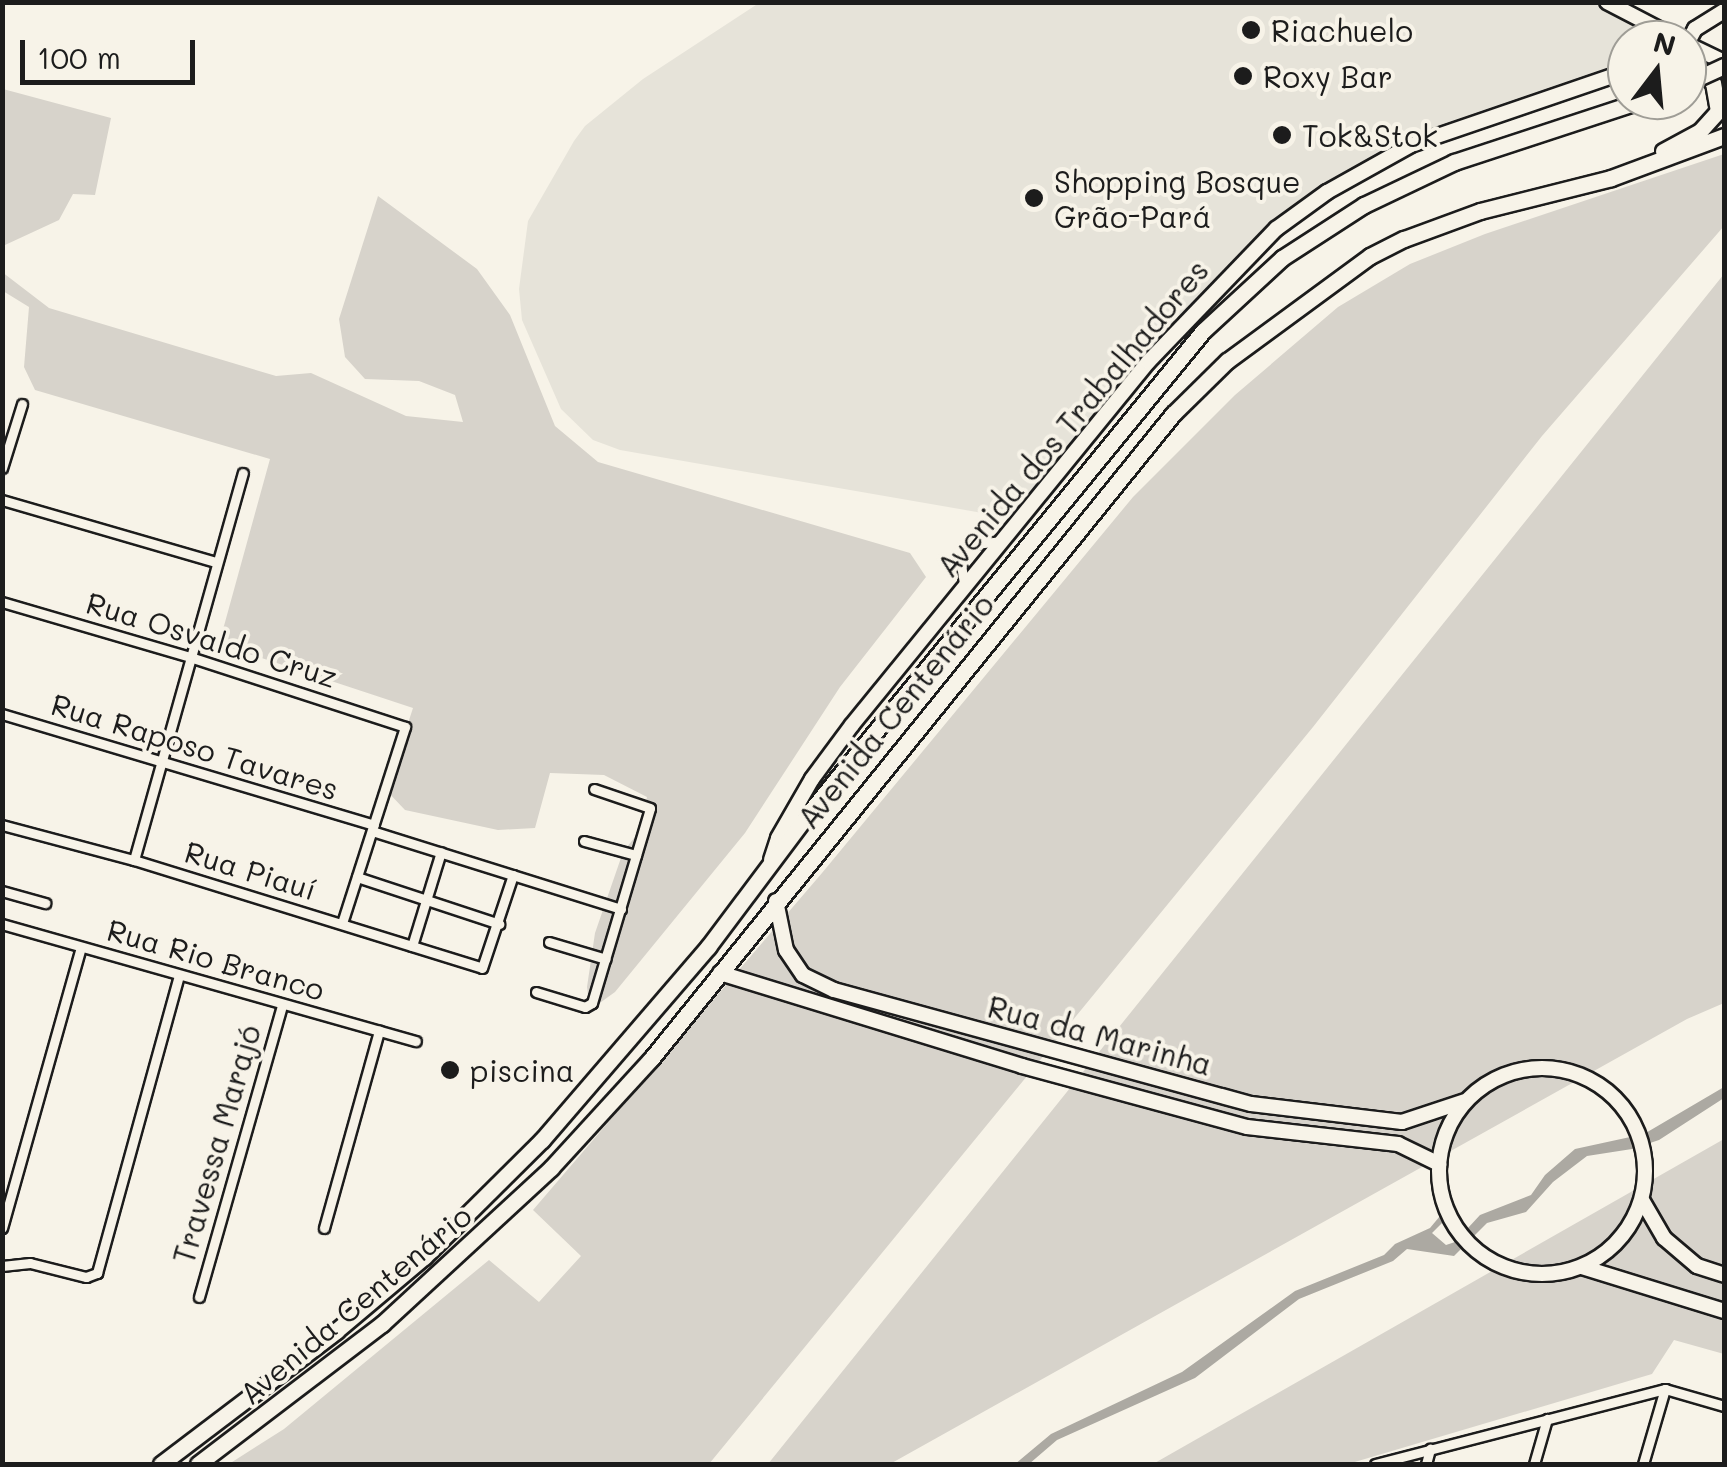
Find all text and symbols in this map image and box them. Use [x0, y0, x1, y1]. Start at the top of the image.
place label: Riachuelo [1271, 12, 1413, 48]
marker: Riachuelo [1240, 19, 1262, 41]
scale bar [25, 20, 200, 82]
north arrow [1607, 20, 1707, 120]
text: N [1650, 23, 1680, 63]
text: 100 m [37, 37, 121, 77]
place label: Roxy Bar [1263, 58, 1393, 94]
marker: Roxy Bar [1232, 65, 1254, 87]
place label: Tok&Stok [1302, 117, 1438, 153]
marker: Tok&Stok [1271, 124, 1293, 146]
place label: Shopping Bosque Grão-Pará [1054, 163, 1301, 234]
marker: Shopping Bosque Grão-Pará [1023, 187, 1045, 209]
street label: Avenida dos Trabalhadores [929, 252, 1215, 584]
street label: Rua Osvaldo Cruz [82, 584, 342, 694]
street label: Avenida Centenário [789, 587, 1001, 835]
street label: Rua Raposo Tavares [47, 685, 343, 807]
street label: Rua Piauí [181, 833, 321, 907]
street label: Rua Rio Branco [103, 911, 329, 1007]
street label: Rua da Marinha [984, 988, 1216, 1082]
street label: Travessa Marajó [165, 1021, 267, 1267]
place label: piscina [470, 1052, 574, 1088]
marker: piscina [439, 1059, 461, 1081]
street label: Avenida Centenário [232, 1197, 478, 1411]

